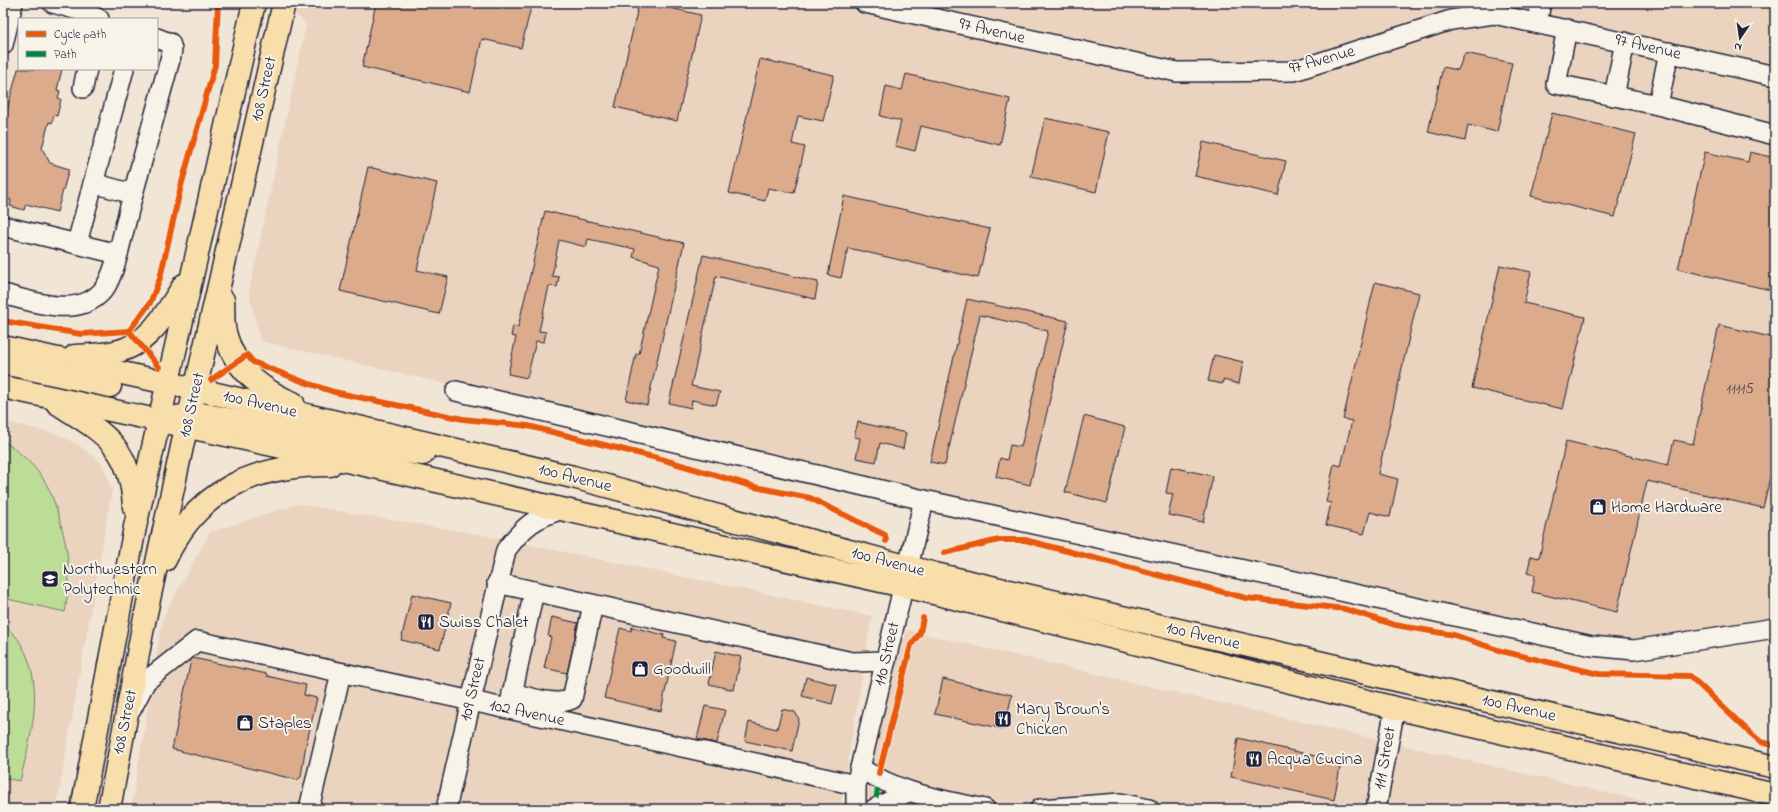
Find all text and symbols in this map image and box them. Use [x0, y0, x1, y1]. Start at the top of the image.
street label: 97 Avenue [956, 11, 1028, 51]
legend [18, 18, 158, 70]
north arrow [1720, 18, 1760, 58]
text: Cycle path [54, 26, 106, 45]
street label: 97 Avenue [1612, 27, 1684, 67]
text: N [1733, 38, 1743, 55]
street label: 97 Avenue [1286, 39, 1358, 81]
text: Path [54, 46, 77, 64]
street label: 108 Street [244, 54, 284, 124]
street label: 108 Street [172, 370, 212, 440]
house number: 11115 [1726, 378, 1754, 400]
street label: 100 Avenue [221, 383, 300, 425]
street label: 100 Avenue [535, 457, 615, 499]
place label: Home Hardware [1611, 495, 1722, 520]
shop icon: Home Hardware [1588, 497, 1608, 517]
street label: 100 Avenue [848, 540, 928, 584]
place label: Northwestern Polytechnic [63, 557, 157, 603]
school or university icon: Northwestern Polytechnic [40, 569, 60, 589]
place label: Swiss Chalet [439, 610, 529, 635]
restaurant icon: Swiss Chalet [416, 612, 436, 632]
street label: 100 Avenue [1164, 615, 1243, 657]
street label: 110 Street [867, 619, 907, 689]
street label: 109 Street [454, 654, 493, 723]
place label: Goodwill [653, 657, 711, 682]
shop icon: Goodwill [630, 659, 650, 679]
street label: 108 Street [106, 687, 144, 757]
street label: 100 Avenue [1480, 687, 1559, 729]
street label: 102 Avenue [487, 693, 567, 733]
place label: Mary Brown's Chicken [1016, 697, 1110, 742]
restaurant icon: Mary Brown's Chicken [993, 709, 1013, 729]
place label: Staples [258, 711, 312, 736]
shop icon: Staples [235, 713, 255, 733]
street label: 111 Street [1367, 724, 1403, 791]
place label: Acqua Cucina [1267, 747, 1362, 772]
restaurant icon: Acqua Cucina [1244, 749, 1264, 769]

